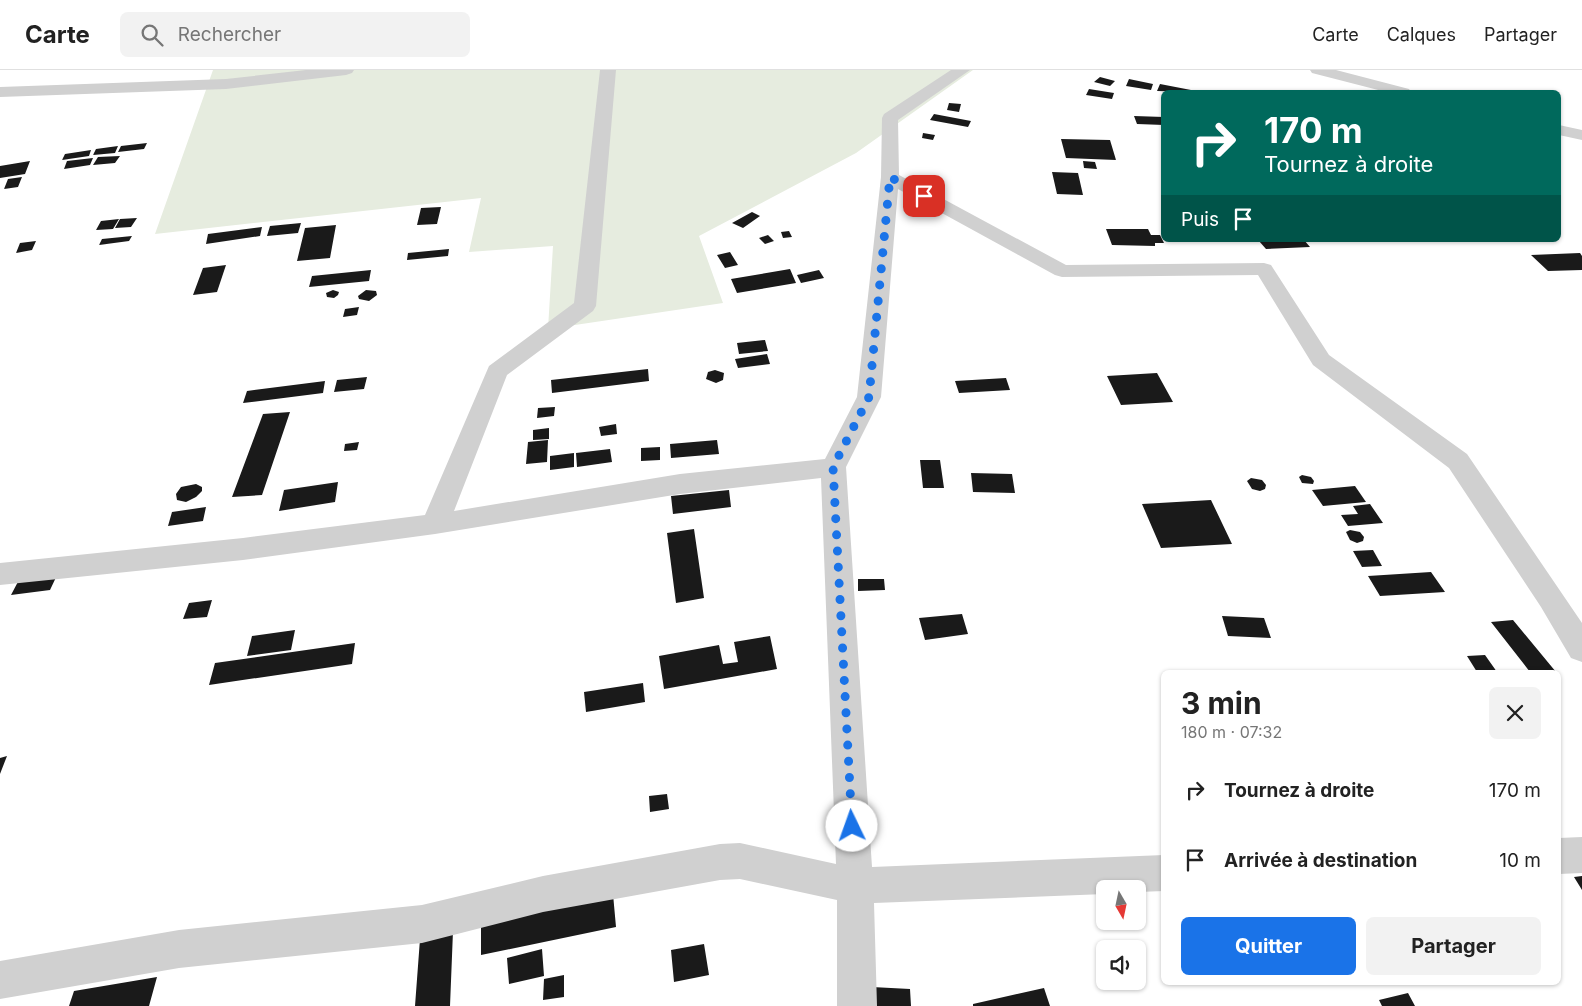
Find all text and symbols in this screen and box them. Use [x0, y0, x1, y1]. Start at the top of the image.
search box [120, 12, 470, 57]
text: Carte [25, 20, 90, 49]
icon: search [138, 21, 166, 49]
text: Rechercher [178, 23, 281, 46]
text: Carte [1312, 24, 1359, 45]
text: Calques [1387, 24, 1456, 45]
text: Partager [1484, 24, 1557, 45]
text: 170 m [1264, 109, 1363, 151]
icon: right [1181, 110, 1246, 175]
text: Tournez à droite [1264, 151, 1433, 177]
pin [903, 175, 945, 217]
icon: arrive [910, 182, 938, 210]
icon: arrive [1229, 205, 1257, 233]
text: Puis [1181, 208, 1219, 231]
text: 3 min [1181, 685, 1262, 721]
button: close [1489, 687, 1541, 739]
text: 180 m · 07:32 [1181, 722, 1282, 742]
icon: right [1181, 776, 1209, 804]
text: Tournez à droite [1224, 779, 1374, 802]
text: 170 m [1489, 779, 1541, 802]
position arrow [825, 799, 877, 851]
icon: arrive [1181, 846, 1209, 874]
text: Arrivée à destination [1224, 849, 1417, 872]
text: 10 m [1499, 849, 1541, 872]
north arrow [1096, 880, 1146, 930]
map controls [1096, 880, 1146, 990]
button: Quitter [1181, 917, 1356, 975]
button: Partager [1366, 917, 1541, 975]
button: sound [1096, 940, 1146, 990]

